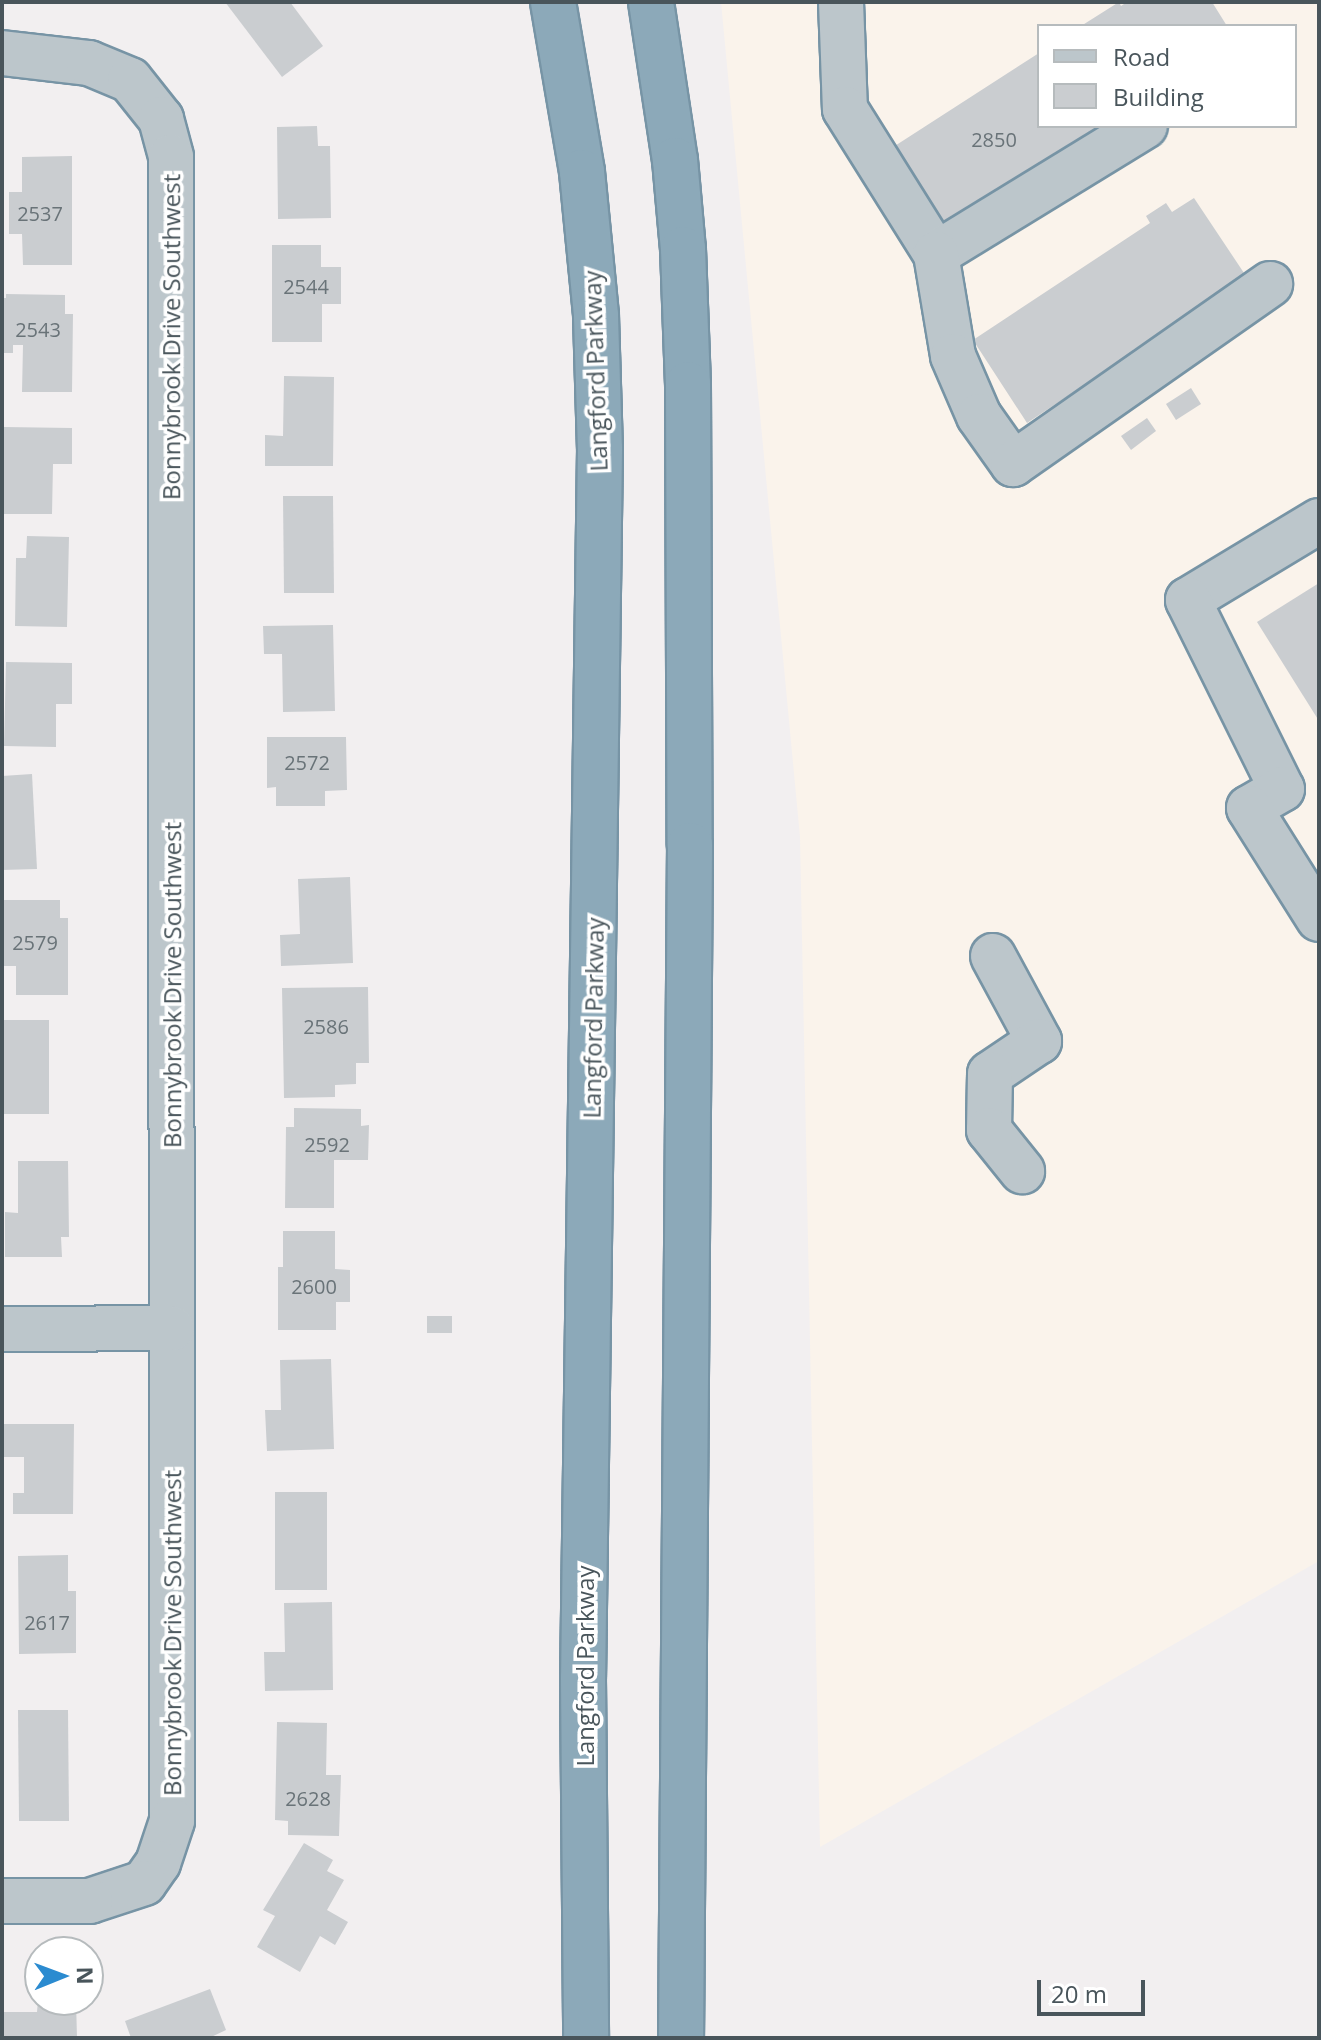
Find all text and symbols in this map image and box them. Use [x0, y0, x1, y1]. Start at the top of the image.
legend [1037, 24, 1297, 128]
text: Road [1113, 40, 1170, 73]
text: Building [1113, 80, 1204, 113]
house number: 2850 [971, 127, 1017, 151]
street label: Bonnybrook Drive Southwest [157, 174, 185, 500]
house number: 2537 [17, 201, 63, 225]
street label: Langford Parkway [577, 270, 613, 472]
house number: 2544 [283, 274, 329, 298]
house number: 2543 [15, 317, 61, 341]
house number: 2572 [284, 750, 330, 774]
street label: Bonnybrook Drive Southwest [158, 822, 186, 1148]
street label: Langford Parkway [577, 917, 609, 1119]
house number: 2579 [12, 930, 58, 954]
house number: 2586 [303, 1014, 349, 1038]
house number: 2592 [304, 1132, 350, 1156]
house number: 2600 [291, 1274, 337, 1298]
street label: Bonnybrook Drive Southwest [158, 1470, 186, 1796]
street label: Langford Parkway [571, 1566, 599, 1766]
house number: 2617 [24, 1610, 70, 1634]
house number: 2628 [285, 1786, 331, 1810]
north arrow [24, 1936, 104, 2016]
scale bar [1041, 1964, 1149, 2014]
text: N [71, 1966, 101, 1985]
text: 20 m [1051, 1977, 1107, 2010]

